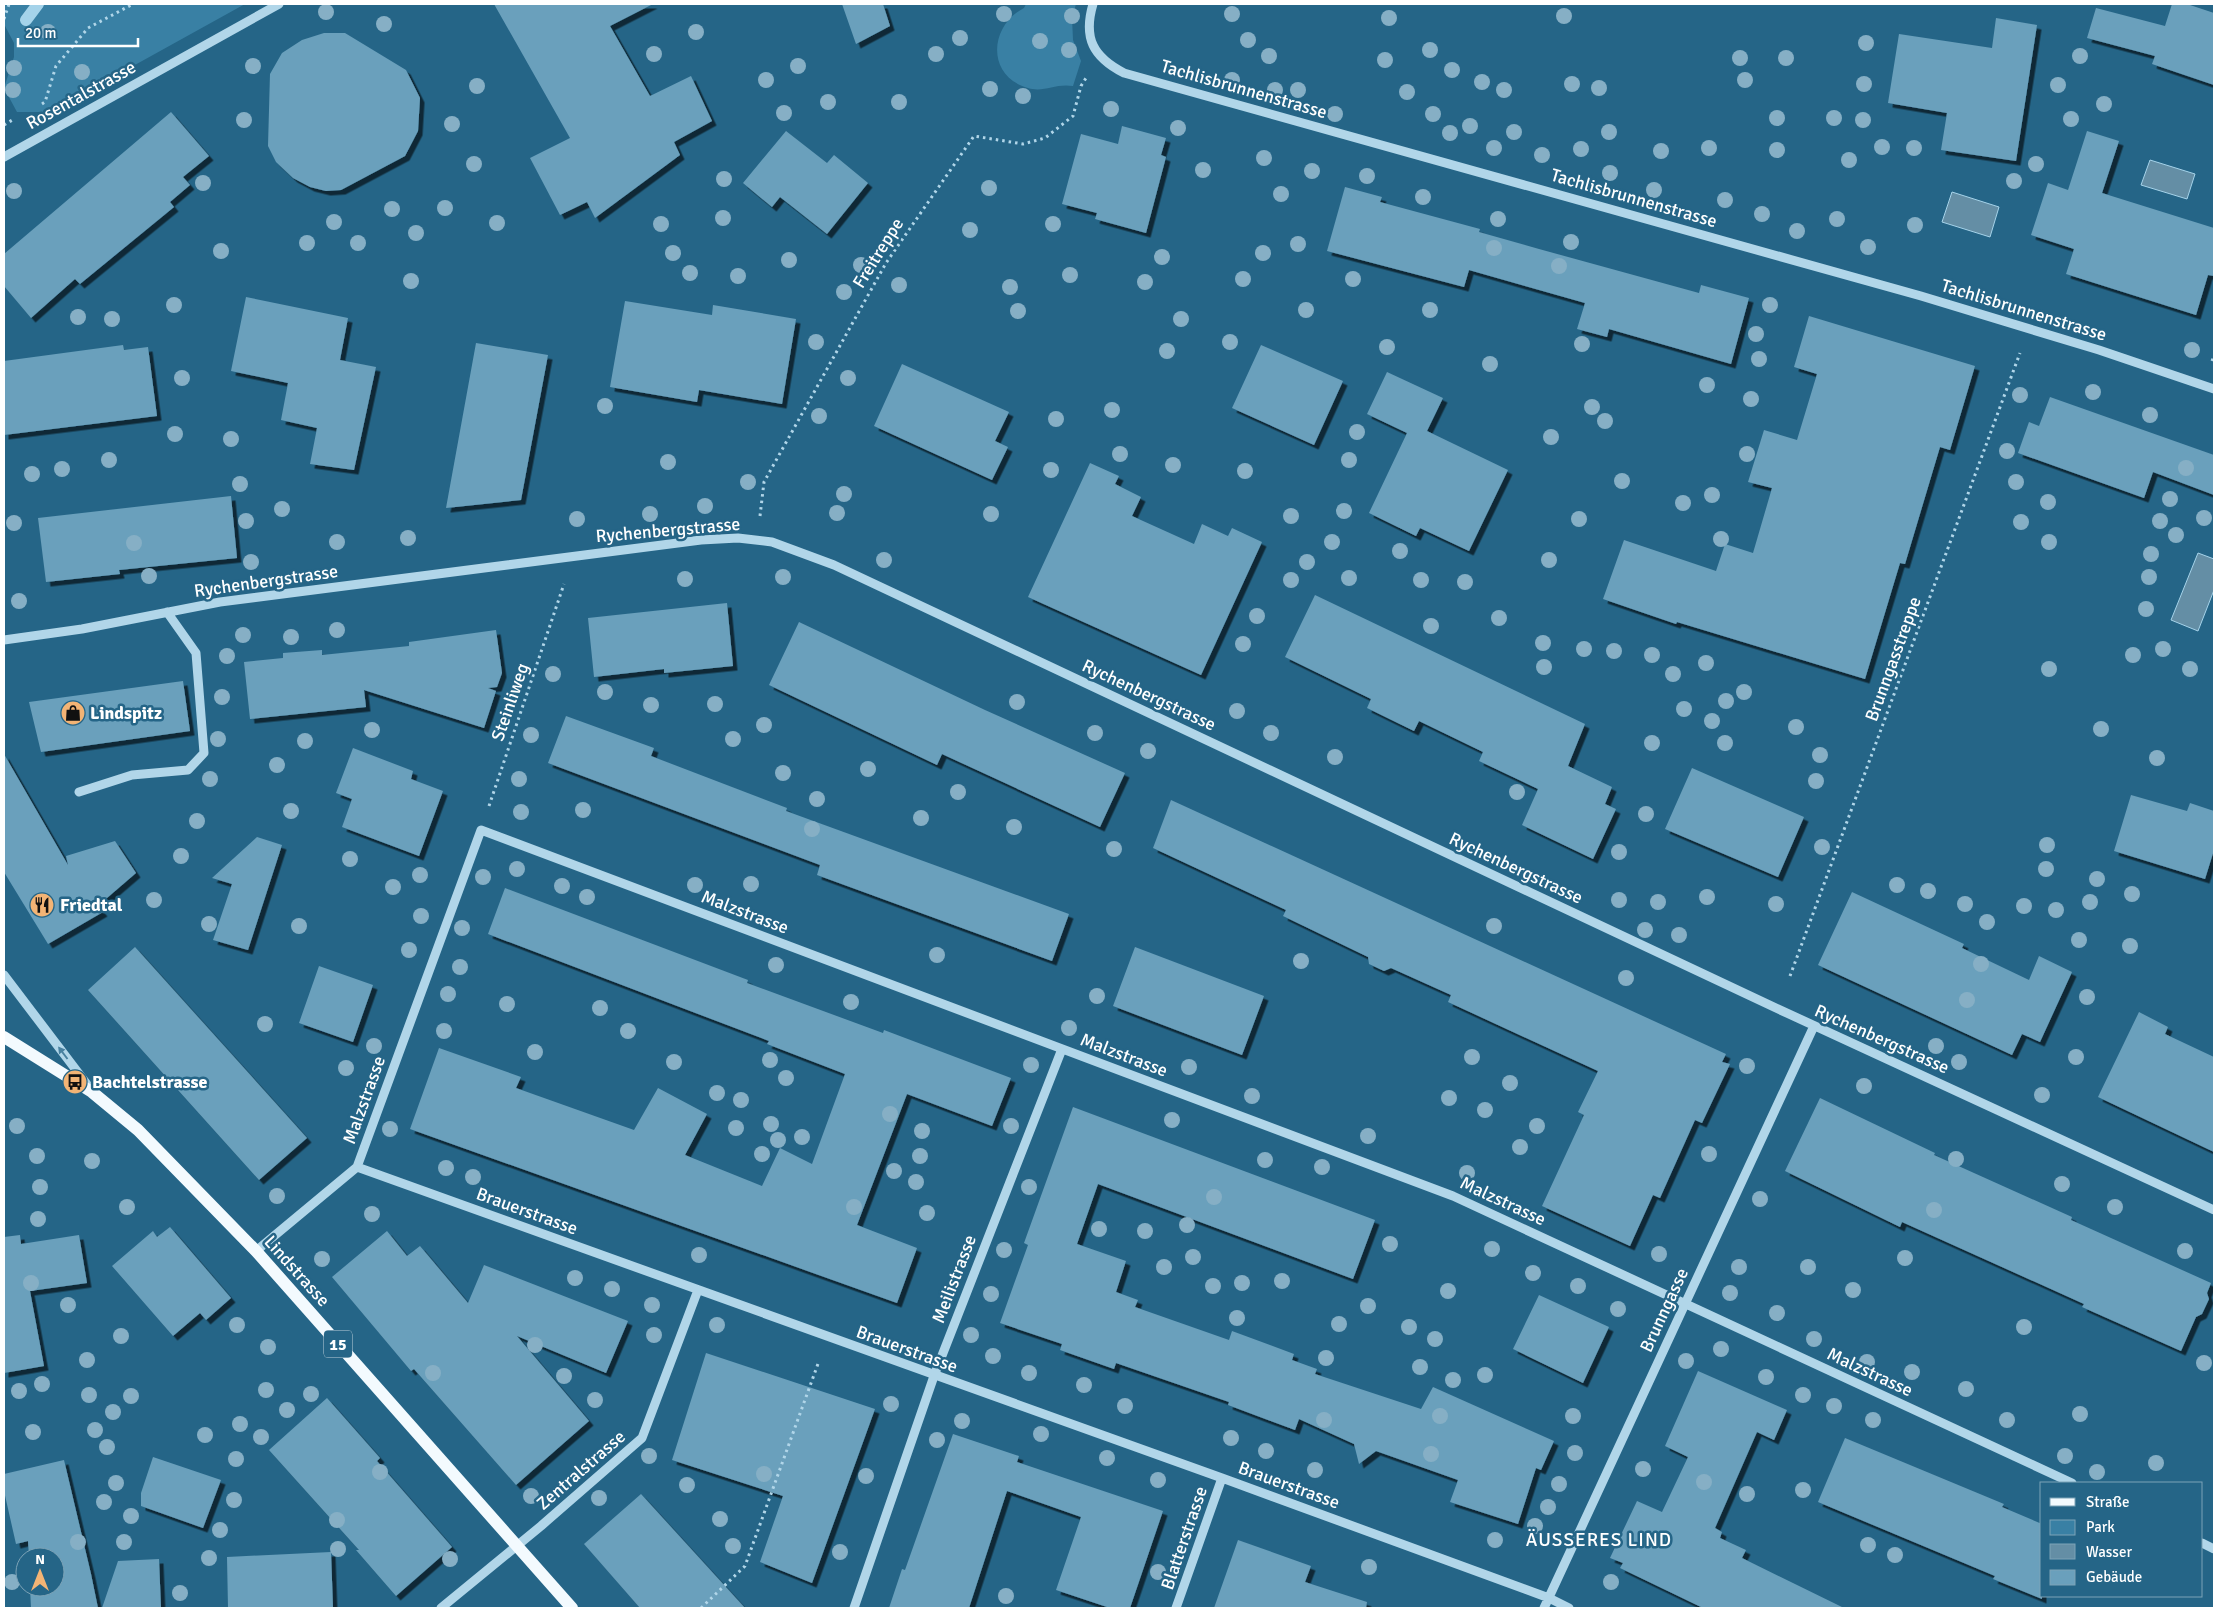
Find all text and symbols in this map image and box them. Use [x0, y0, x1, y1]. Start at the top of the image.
scale bar [18, 15, 138, 47]
text: 20 m [25, 24, 56, 42]
street label: Tachlisbrunnenstrasse [1158, 55, 1330, 123]
street label: Rosentalstrasse [22, 56, 140, 134]
street label: Tachlisbrunnenstrasse [1548, 164, 1720, 232]
street label: Freitreppe [848, 214, 908, 292]
street label: Tachlisbrunnenstrasse [1939, 274, 2109, 346]
street label: Rychenbergstrasse [595, 513, 741, 547]
street label: Rychenbergstrasse [193, 560, 339, 602]
street label: Brunngasstreppe [1860, 594, 1926, 724]
street label: Rychenbergstrasse [1079, 654, 1219, 736]
street label: Steinliweg [486, 660, 534, 744]
shop icon: Lindspitz [60, 700, 86, 726]
place label: Lindspitz [90, 702, 162, 724]
street label: Rychenbergstrasse [1446, 827, 1586, 909]
street label: Malzstrasse [698, 885, 792, 939]
restaurant icon: Friedtal [29, 892, 55, 918]
place label: Friedtal [60, 894, 123, 916]
street label: Rychenbergstrasse [1811, 999, 1953, 1079]
street label: Malzstrasse [1077, 1028, 1171, 1082]
one-way arrow [57, 1047, 68, 1060]
street label: Malzstrasse [338, 1053, 390, 1147]
bus stop icon: Bachtelstrasse [62, 1069, 88, 1095]
place label: Bachtelstrasse [92, 1071, 208, 1093]
street label: Malzstrasse [1457, 1172, 1549, 1230]
street label: Brauerstrasse [473, 1182, 581, 1240]
street label: Lindstrasse [259, 1231, 335, 1311]
street label: Meilistrasse [927, 1232, 981, 1326]
street label: Brunngasse [1635, 1265, 1693, 1355]
street label: Brauerstrasse [853, 1320, 961, 1378]
road number: 15 [324, 1330, 352, 1358]
street label: Malzstrasse [1824, 1343, 1916, 1401]
street label: Zentralstrasse [532, 1426, 630, 1514]
street label: Brauerstrasse [1235, 1456, 1343, 1514]
legend [2040, 1482, 2203, 1597]
street label: Blatterstrasse [1156, 1483, 1212, 1593]
text: Straße [2086, 1493, 2130, 1511]
text: Park [2086, 1518, 2115, 1536]
district label: ÄUSSERES LIND [1526, 1528, 1672, 1552]
text: Wasser [2086, 1543, 2132, 1561]
north arrow [15, 1547, 65, 1597]
text: N [35, 1551, 45, 1568]
text: Gebäude [2086, 1568, 2142, 1586]

